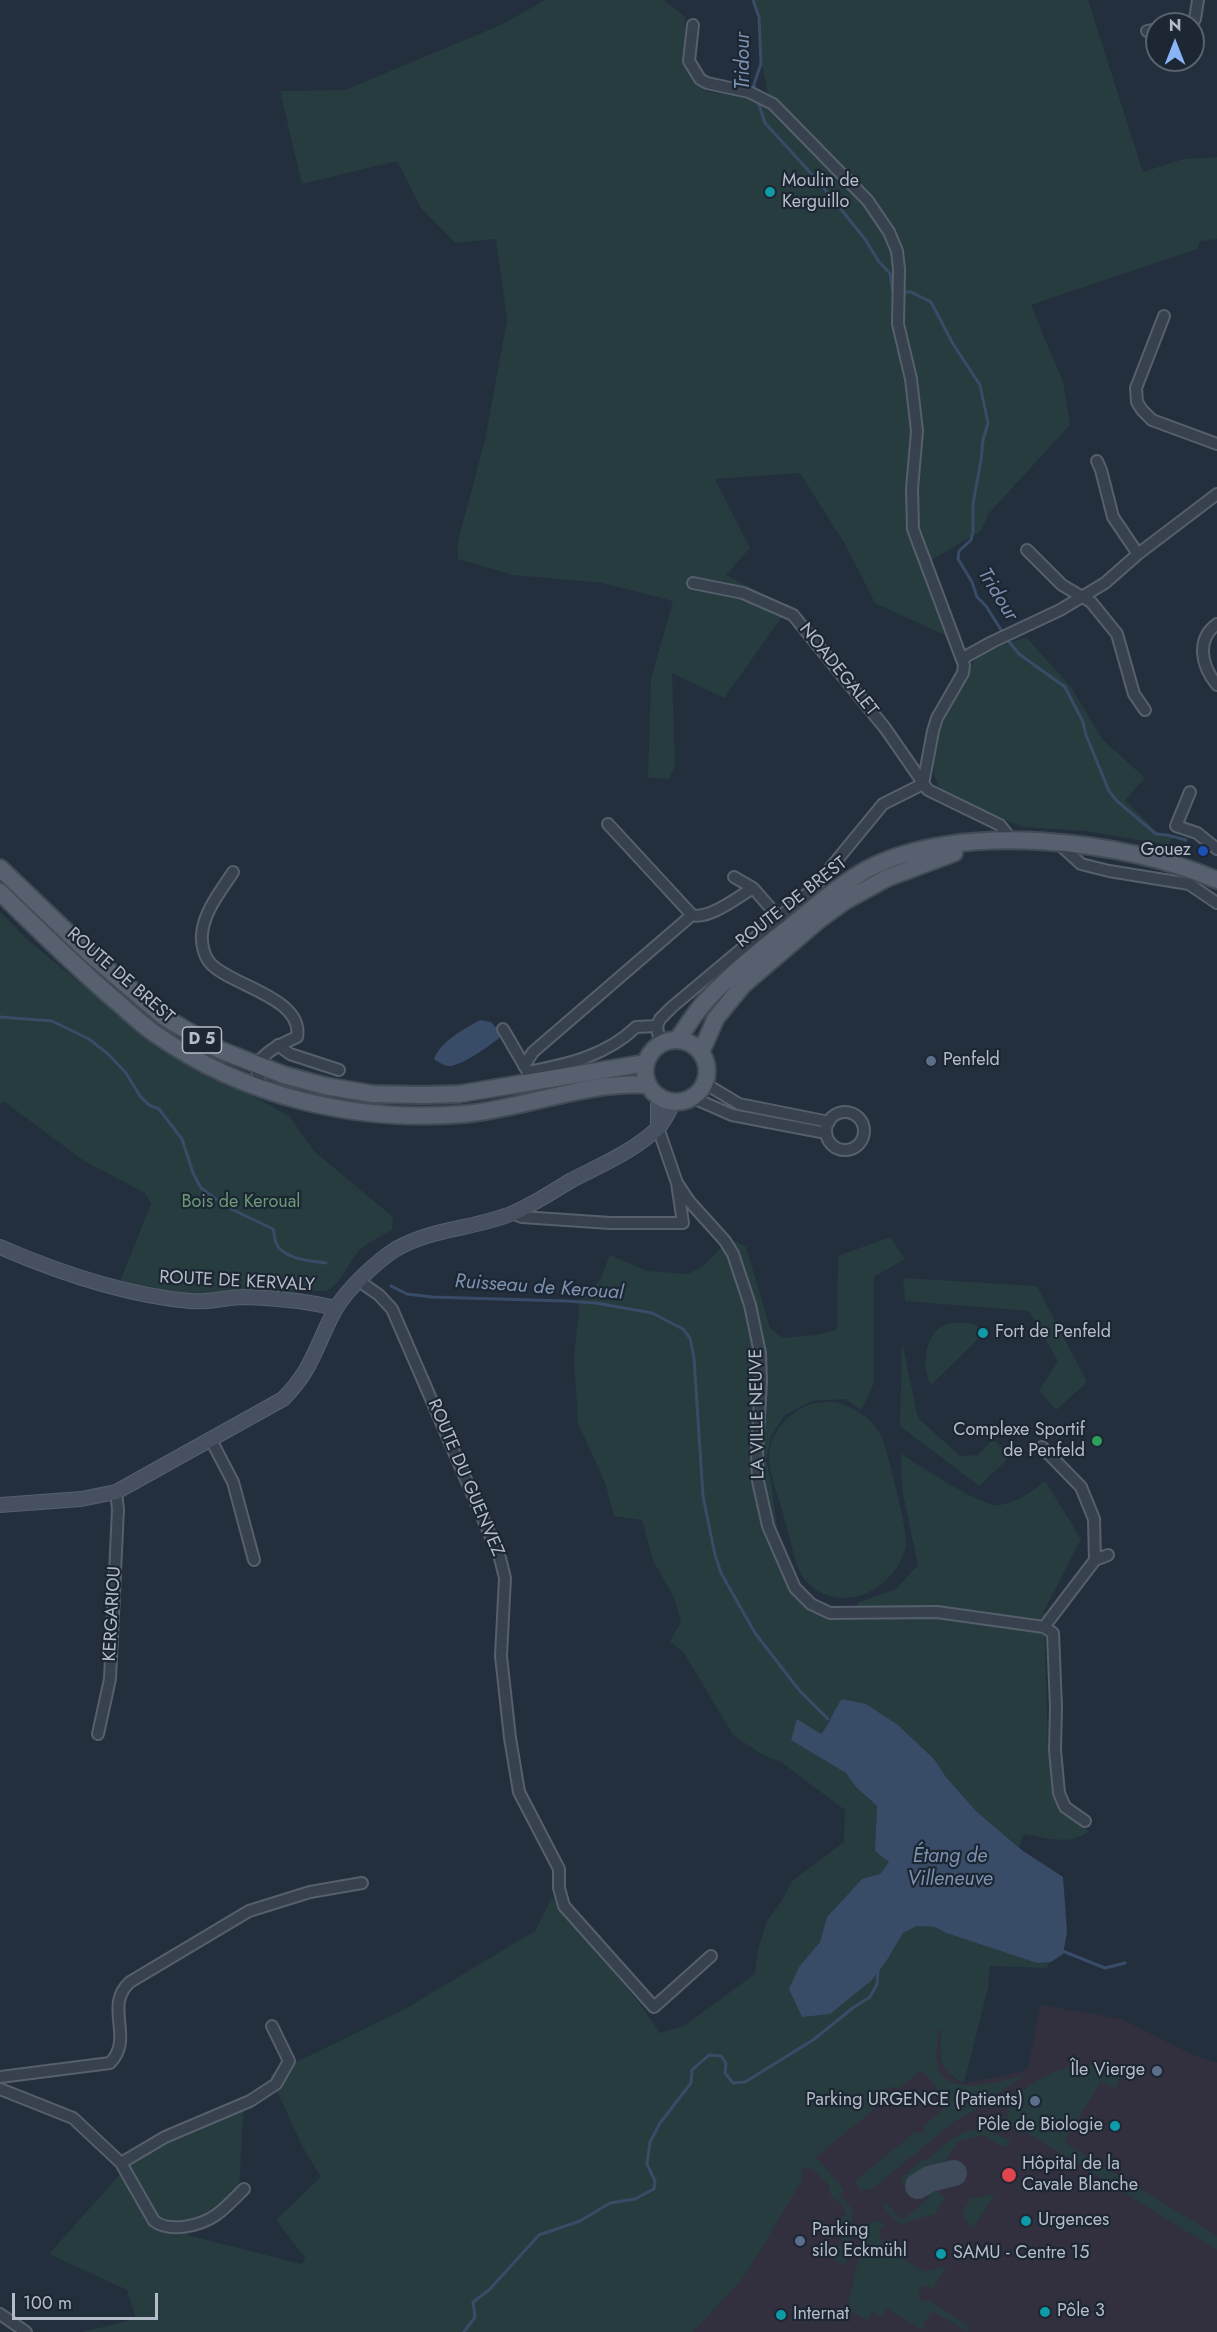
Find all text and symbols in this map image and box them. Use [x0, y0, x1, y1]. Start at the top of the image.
north arrow [1145, 12, 1205, 72]
text: N [1169, 14, 1181, 37]
water label: Tridour [732, 32, 756, 90]
place label: Moulin de Kerguillo [782, 171, 859, 213]
marker: Moulin de Kerguillo [763, 185, 777, 199]
water label: Tridour [972, 564, 1022, 626]
street label: NOADEGALET [794, 619, 882, 721]
place label: Gouez [1140, 840, 1191, 862]
marker: Gouez [1196, 844, 1210, 858]
street label: ROUTE DE BREST [732, 853, 852, 953]
street label: ROUTE DE BREST [62, 924, 178, 1028]
road number: D 5 [182, 1027, 222, 1053]
place label: Penfeld [943, 1050, 1000, 1072]
marker: Penfeld [924, 1054, 938, 1068]
park label: Bois de Keroual [181, 1192, 301, 1214]
street label: ROUTE DE KERVALY [159, 1267, 315, 1297]
water label: Ruisseau de Keroual [454, 1270, 624, 1306]
place label: Fort de Penfeld [995, 1322, 1111, 1344]
marker: Fort de Penfeld [976, 1326, 990, 1340]
street label: LA VILLE NEUVE [746, 1349, 770, 1479]
street label: ROUTE DU GUENVEZ [422, 1396, 508, 1560]
place label: Complexe Sportif de Penfeld [953, 1420, 1085, 1462]
marker: Complexe Sportif de Penfeld [1090, 1434, 1104, 1448]
street label: KERGARIOU [100, 1566, 126, 1662]
water label: Étang de Villeneuve [907, 1845, 993, 1892]
place label: Île Vierge [1071, 2060, 1145, 2082]
marker: Île Vierge [1150, 2064, 1164, 2078]
place label: Parking URGENCE (Patients) [806, 2090, 1023, 2112]
marker: Parking URGENCE (Patients) [1028, 2094, 1042, 2108]
place label: Pôle de Biologie [977, 2115, 1103, 2137]
marker: Pôle de Biologie [1108, 2119, 1122, 2133]
place label: Hôpital de la Cavale Blanche [1022, 2154, 1138, 2196]
marker: Hôpital de la Cavale Blanche [1000, 2166, 1018, 2184]
place label: Urgences [1038, 2210, 1109, 2232]
marker: Urgences [1019, 2214, 1033, 2228]
place label: Parking silo Eckmühl [812, 2220, 907, 2262]
marker: Parking silo Eckmühl [793, 2234, 807, 2248]
place label: SAMU - Centre 15 [953, 2243, 1089, 2265]
marker: SAMU - Centre 15 [934, 2247, 948, 2261]
scale bar [15, 2281, 160, 2319]
text: 100 m [23, 2290, 72, 2316]
place label: Pôle 3 [1057, 2301, 1105, 2323]
place label: Internat [793, 2304, 849, 2326]
marker: Pôle 3 [1038, 2305, 1052, 2319]
marker: Internat [774, 2308, 788, 2322]

